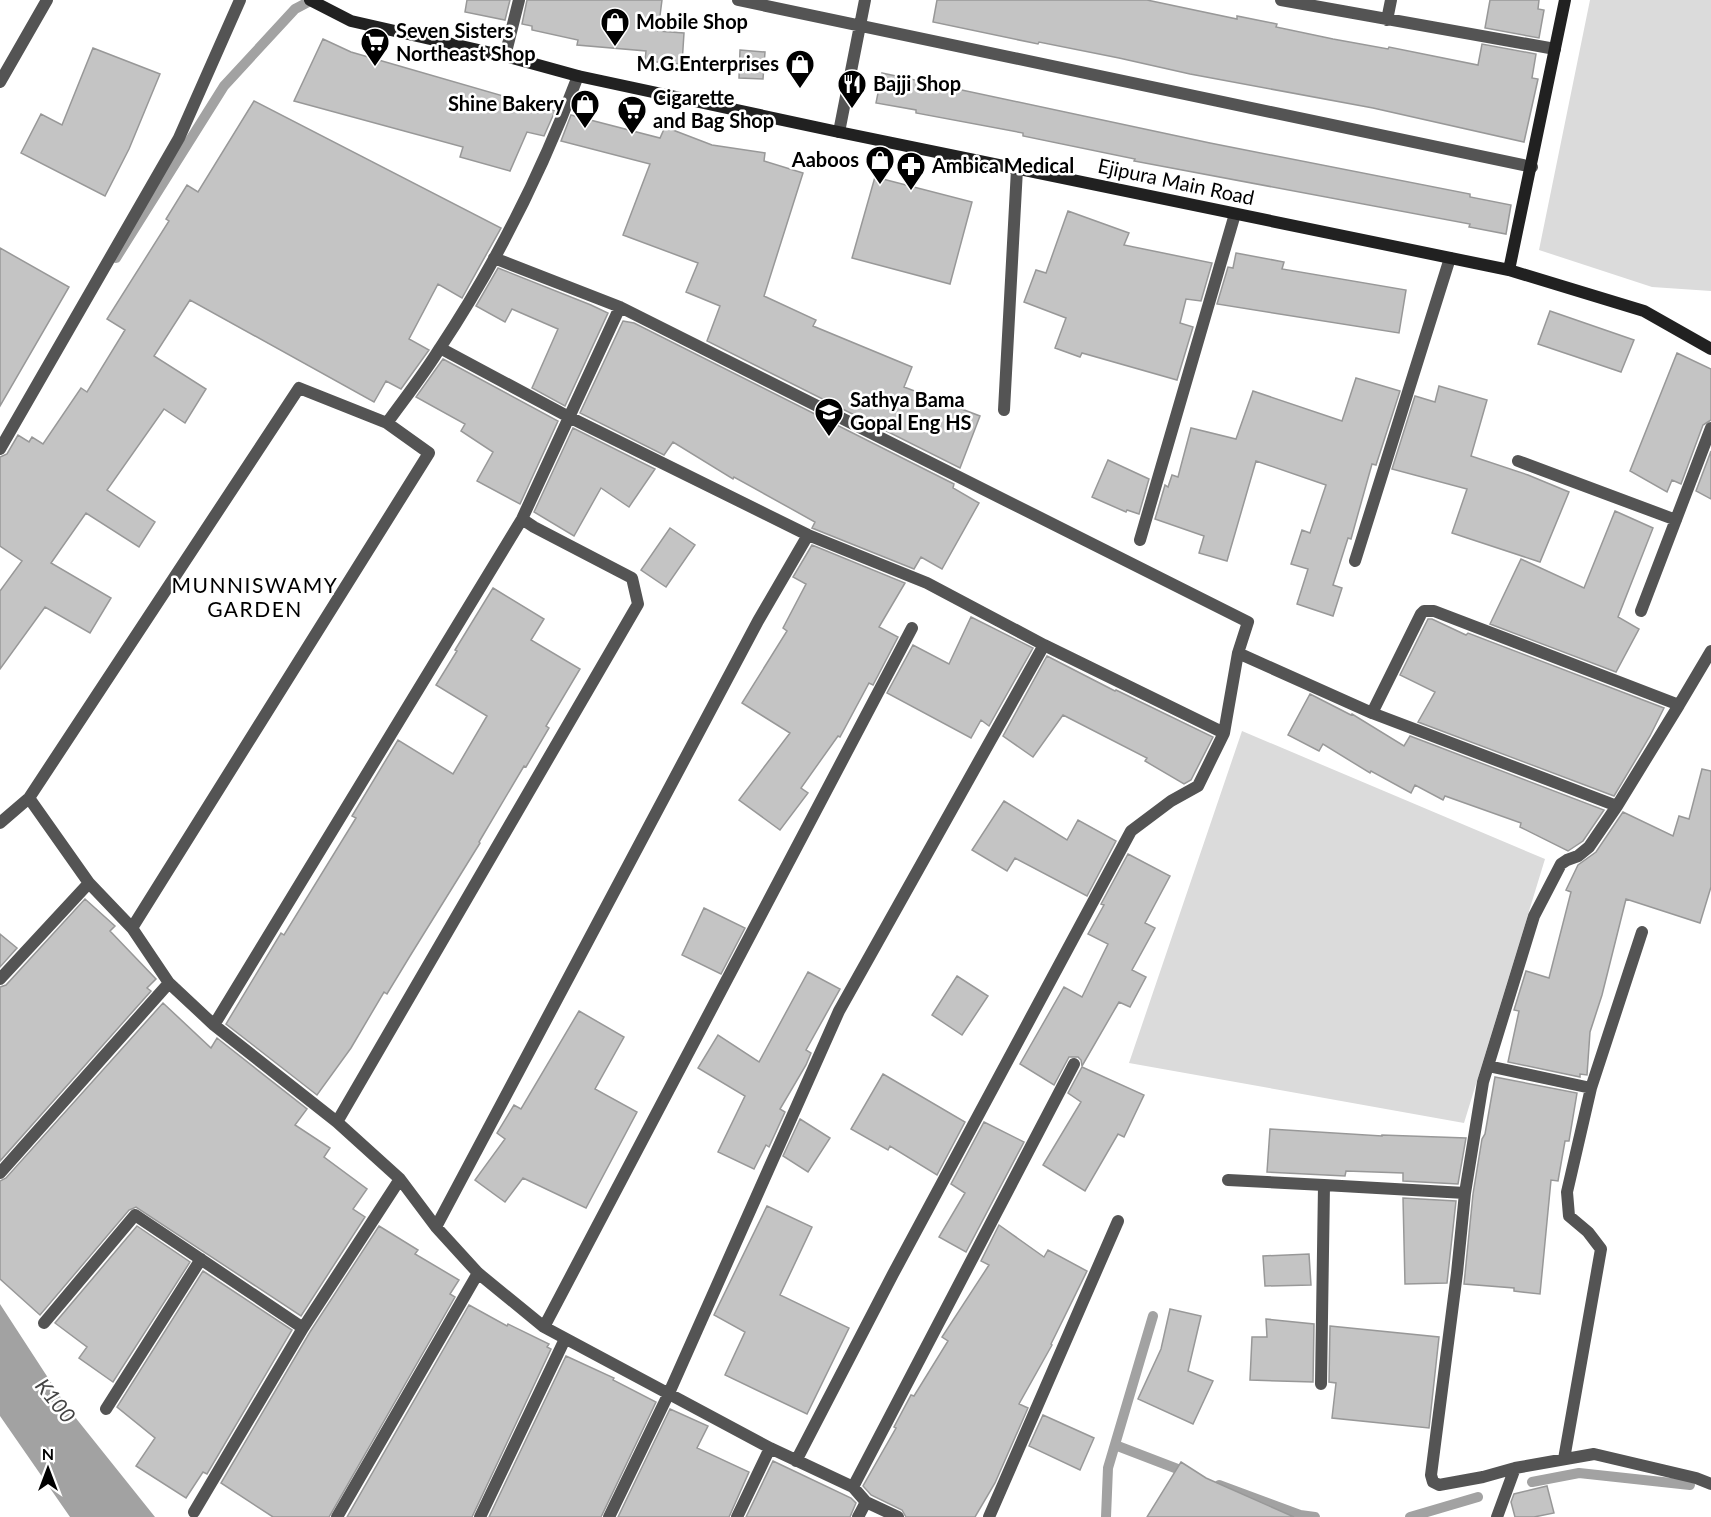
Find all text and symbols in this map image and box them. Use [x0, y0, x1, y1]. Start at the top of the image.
shop icon: Mobile Shop [599, 6, 631, 48]
place label: Mobile Shop [636, 9, 748, 33]
place label: Seven Sisters Northeast Shop [396, 18, 536, 65]
supermarket icon: Seven Sisters Northeast Shop [359, 26, 391, 68]
shop icon: M.G.Enterprises [784, 48, 816, 90]
place label: M.G.Enterprises [636, 51, 779, 75]
restaurant icon: Bajji Shop [836, 68, 868, 110]
place label: Bajji Shop [873, 71, 961, 95]
place label: Cigarette and Bag Shop [653, 85, 774, 132]
shop icon: Shine Bakery [569, 88, 601, 130]
place label: Shine Bakery [448, 91, 564, 115]
supermarket icon: Cigarette and Bag Shop [616, 94, 648, 136]
shop icon: Aaboos [864, 144, 896, 186]
place label: Aaboos [791, 147, 859, 171]
pharmacy icon: Ambica Medical [895, 150, 927, 192]
place label: Ambica Medical [931, 153, 1074, 177]
street label: Ejipura Main Road [1096, 153, 1257, 209]
place label: Sathya Bama Gopal Eng HS [850, 387, 972, 434]
school or university icon: Sathya Bama Gopal Eng HS [813, 396, 845, 438]
district label: MUNNISWAMY GARDEN [172, 572, 338, 621]
water label: K100 [31, 1373, 81, 1427]
north arrow [18, 1439, 78, 1499]
text: N [42, 1444, 54, 1463]

